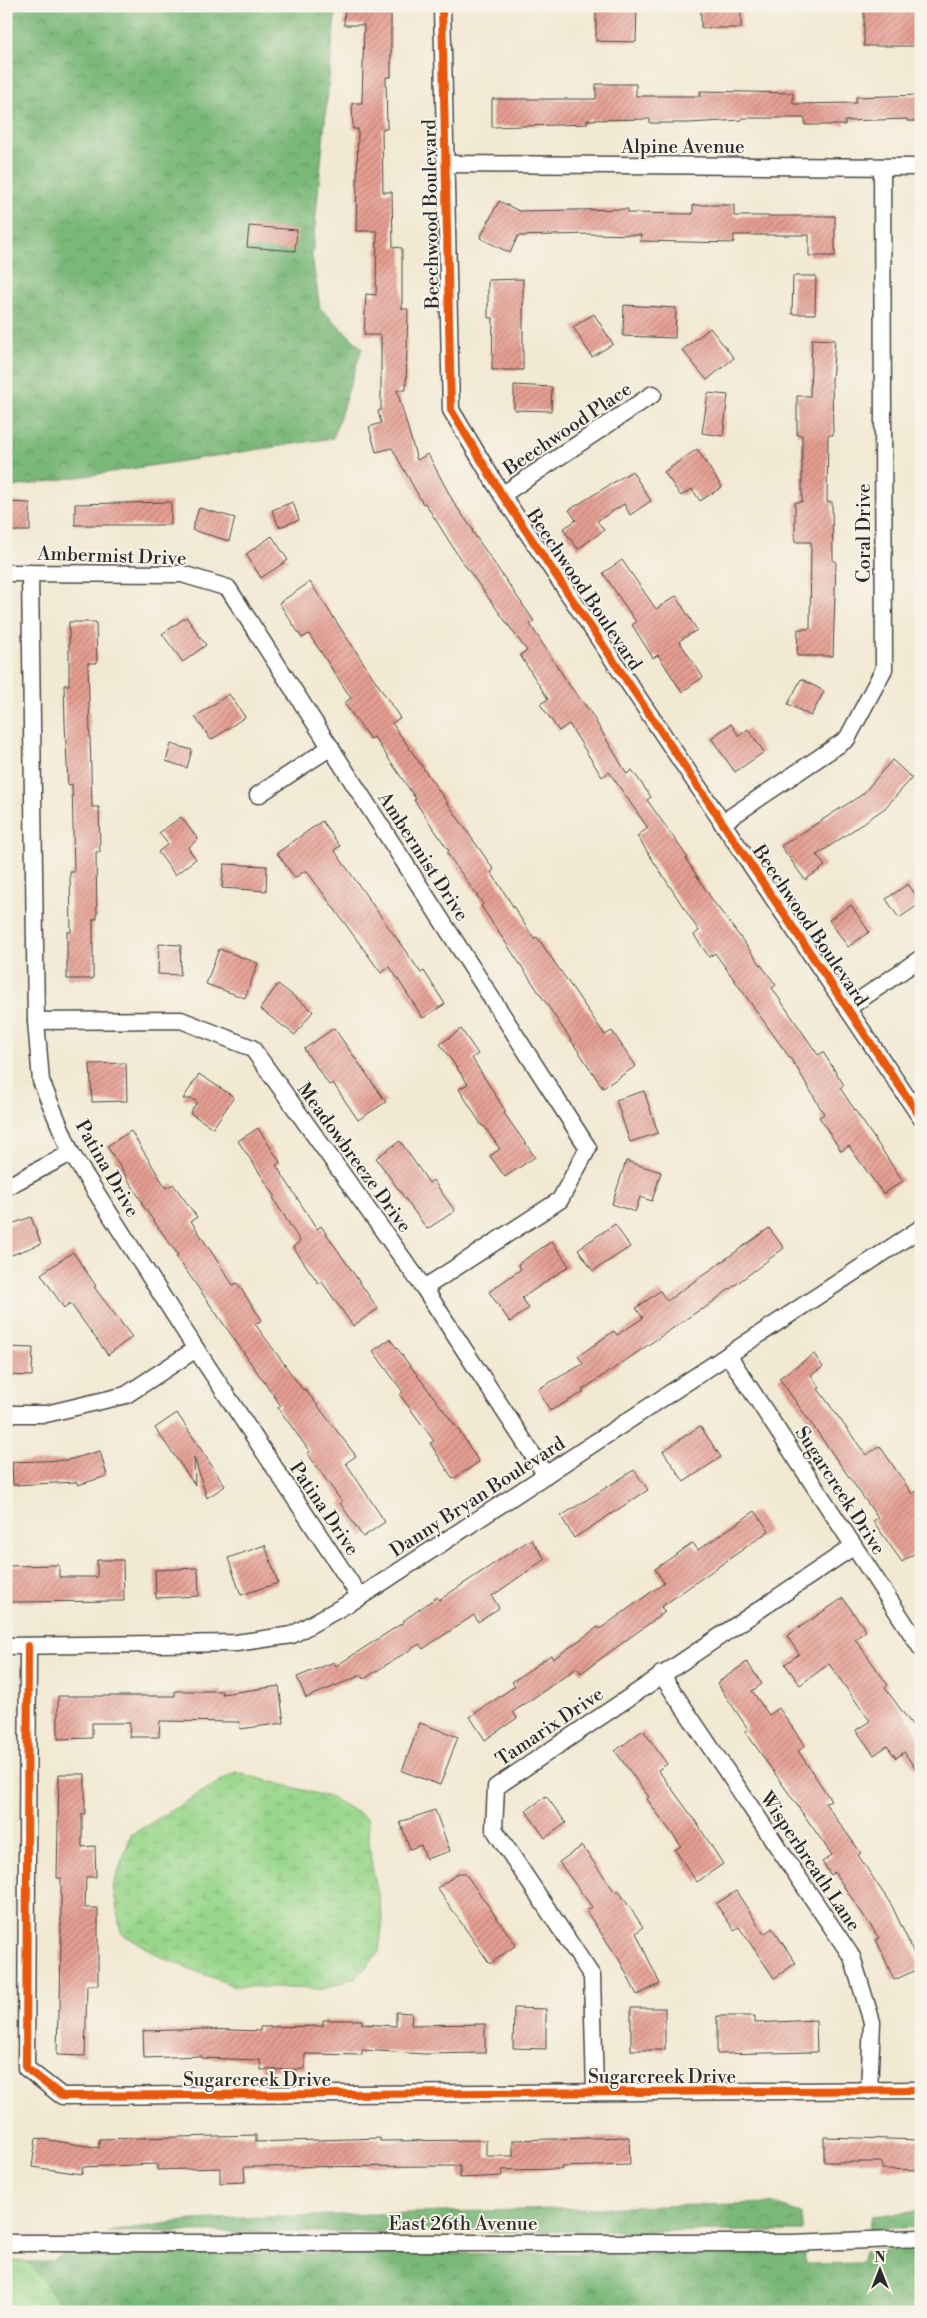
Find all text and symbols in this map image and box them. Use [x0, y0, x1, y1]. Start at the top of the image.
street label: Beechwood Boulevard [417, 119, 445, 310]
street label: Alpine Avenue [620, 135, 745, 159]
street label: Beechwood Place [498, 377, 636, 481]
street label: Coral Drive [852, 483, 876, 583]
street label: Beechwood Boulevard [521, 503, 647, 675]
street label: Ambermist Drive [36, 541, 187, 571]
street label: Ambermist Drive [372, 787, 474, 926]
street label: Beechwood Boulevard [747, 839, 873, 1011]
street label: Meadowbreeze Drive [292, 1078, 417, 1237]
street label: Patina Drive [70, 1116, 144, 1221]
street label: Sugarcreek Drive [790, 1422, 891, 1559]
street label: Danny Bryan Boulevard [385, 1431, 570, 1562]
street label: Patina Drive [284, 1457, 364, 1560]
street label: Tamarix Drive [491, 1682, 608, 1772]
street label: Wisperbreath Lane [754, 1786, 866, 1936]
street label: Sugarcreek Drive [588, 2065, 736, 2089]
street label: Sugarcreek Drive [183, 2068, 331, 2092]
street label: East 26th Avenue [388, 2212, 538, 2236]
north arrow [854, 2246, 904, 2296]
text: N [874, 2249, 886, 2267]

